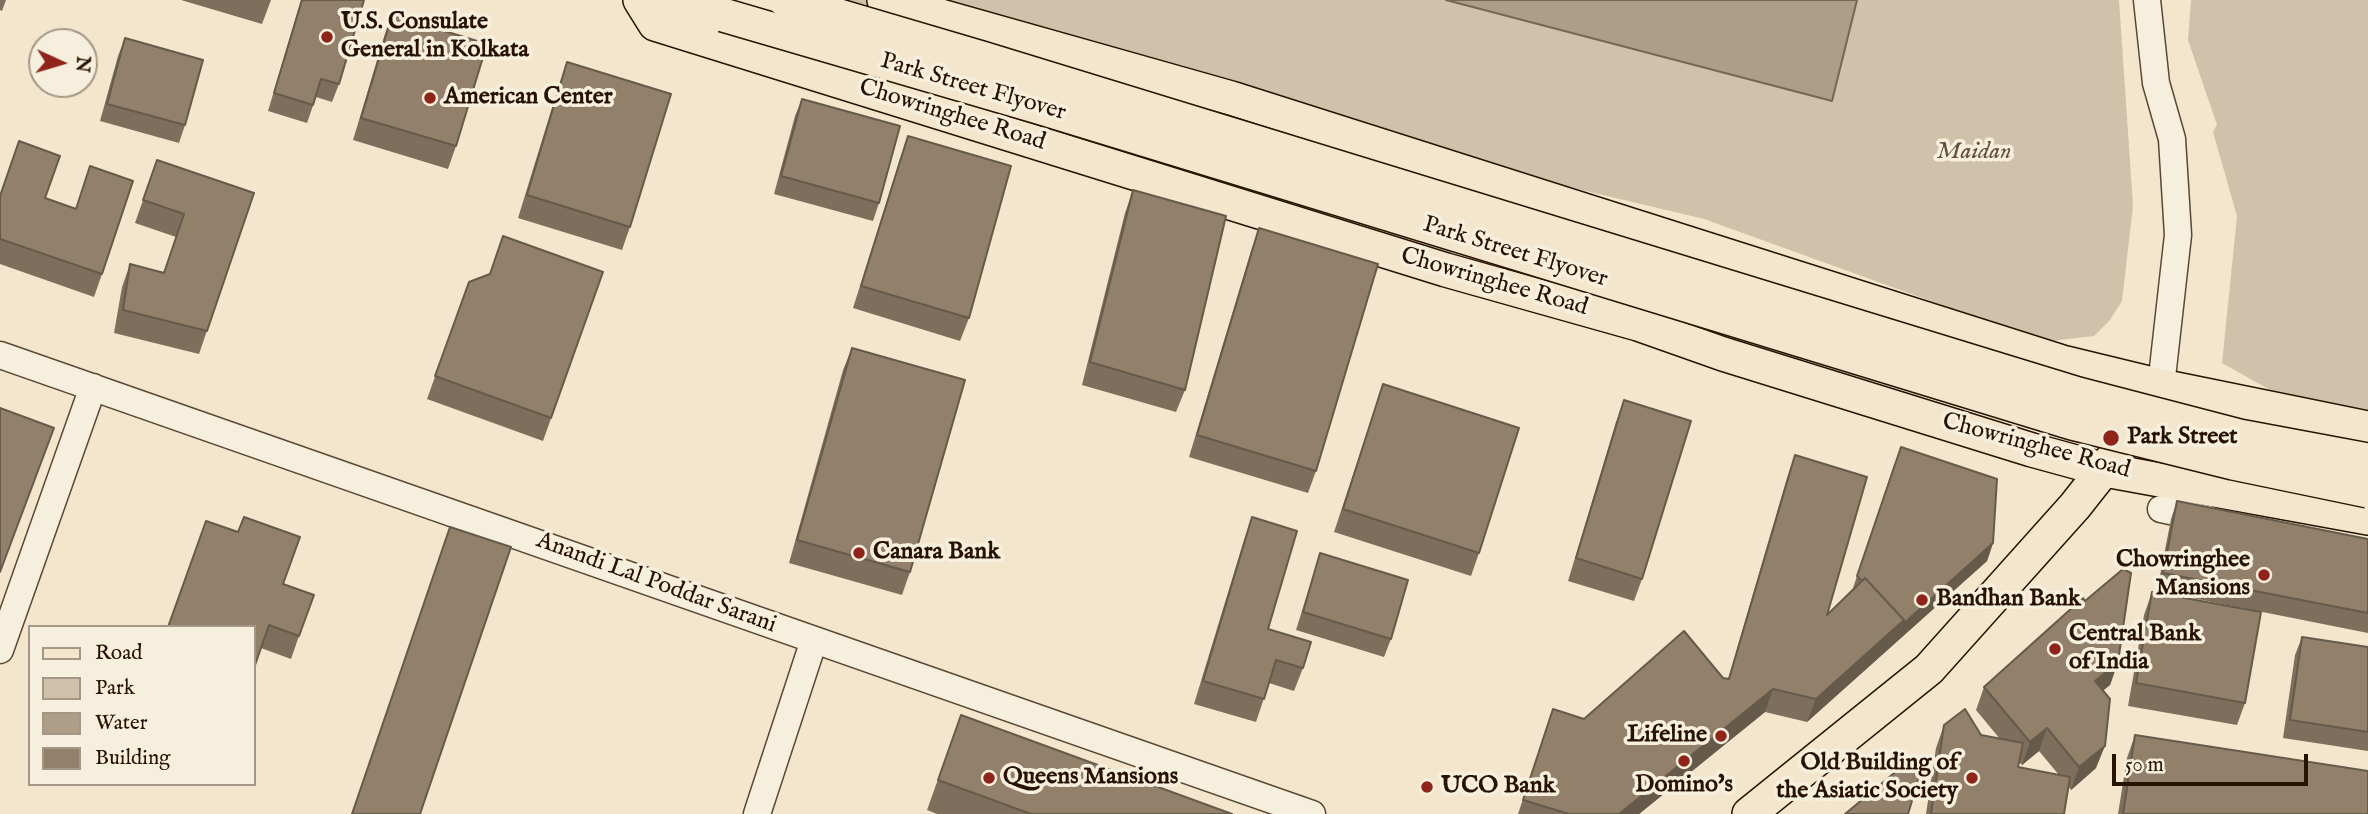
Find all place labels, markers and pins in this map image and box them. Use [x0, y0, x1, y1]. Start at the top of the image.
place label: U.S. Consulate General in Kolkata [341, 9, 529, 65]
marker: U.S. Consulate General in Kolkata [319, 29, 335, 45]
place label: American Center [444, 84, 612, 112]
marker: American Center [422, 90, 438, 106]
place label: Park Street [2127, 424, 2238, 452]
marker: Park Street [2101, 428, 2121, 448]
place label: Canara Bank [873, 539, 1000, 567]
marker: Canara Bank [851, 545, 867, 561]
place label: Chowringhee Mansions [2116, 547, 2250, 603]
marker: Chowringhee Mansions [2256, 567, 2272, 583]
place label: Bandhan Bank [1936, 586, 2081, 614]
marker: Bandhan Bank [1914, 592, 1930, 608]
place label: Central Bank of India [2069, 621, 2201, 677]
marker: Central Bank of India [2047, 641, 2063, 657]
place label: Lifeline [1627, 722, 1707, 750]
marker: Lifeline [1713, 728, 1729, 744]
place label: Old Building of the Asiatic Society [1776, 750, 1958, 806]
marker: Domino's [1676, 753, 1692, 769]
place label: Queens Mansions [1003, 764, 1178, 792]
marker: Queens Mansions [981, 770, 997, 786]
marker: Old Building of the Asiatic Society [1964, 770, 1980, 786]
place label: Domino's [1635, 772, 1733, 800]
place label: UCO Bank [1441, 773, 1555, 801]
marker: UCO Bank [1419, 779, 1435, 795]

